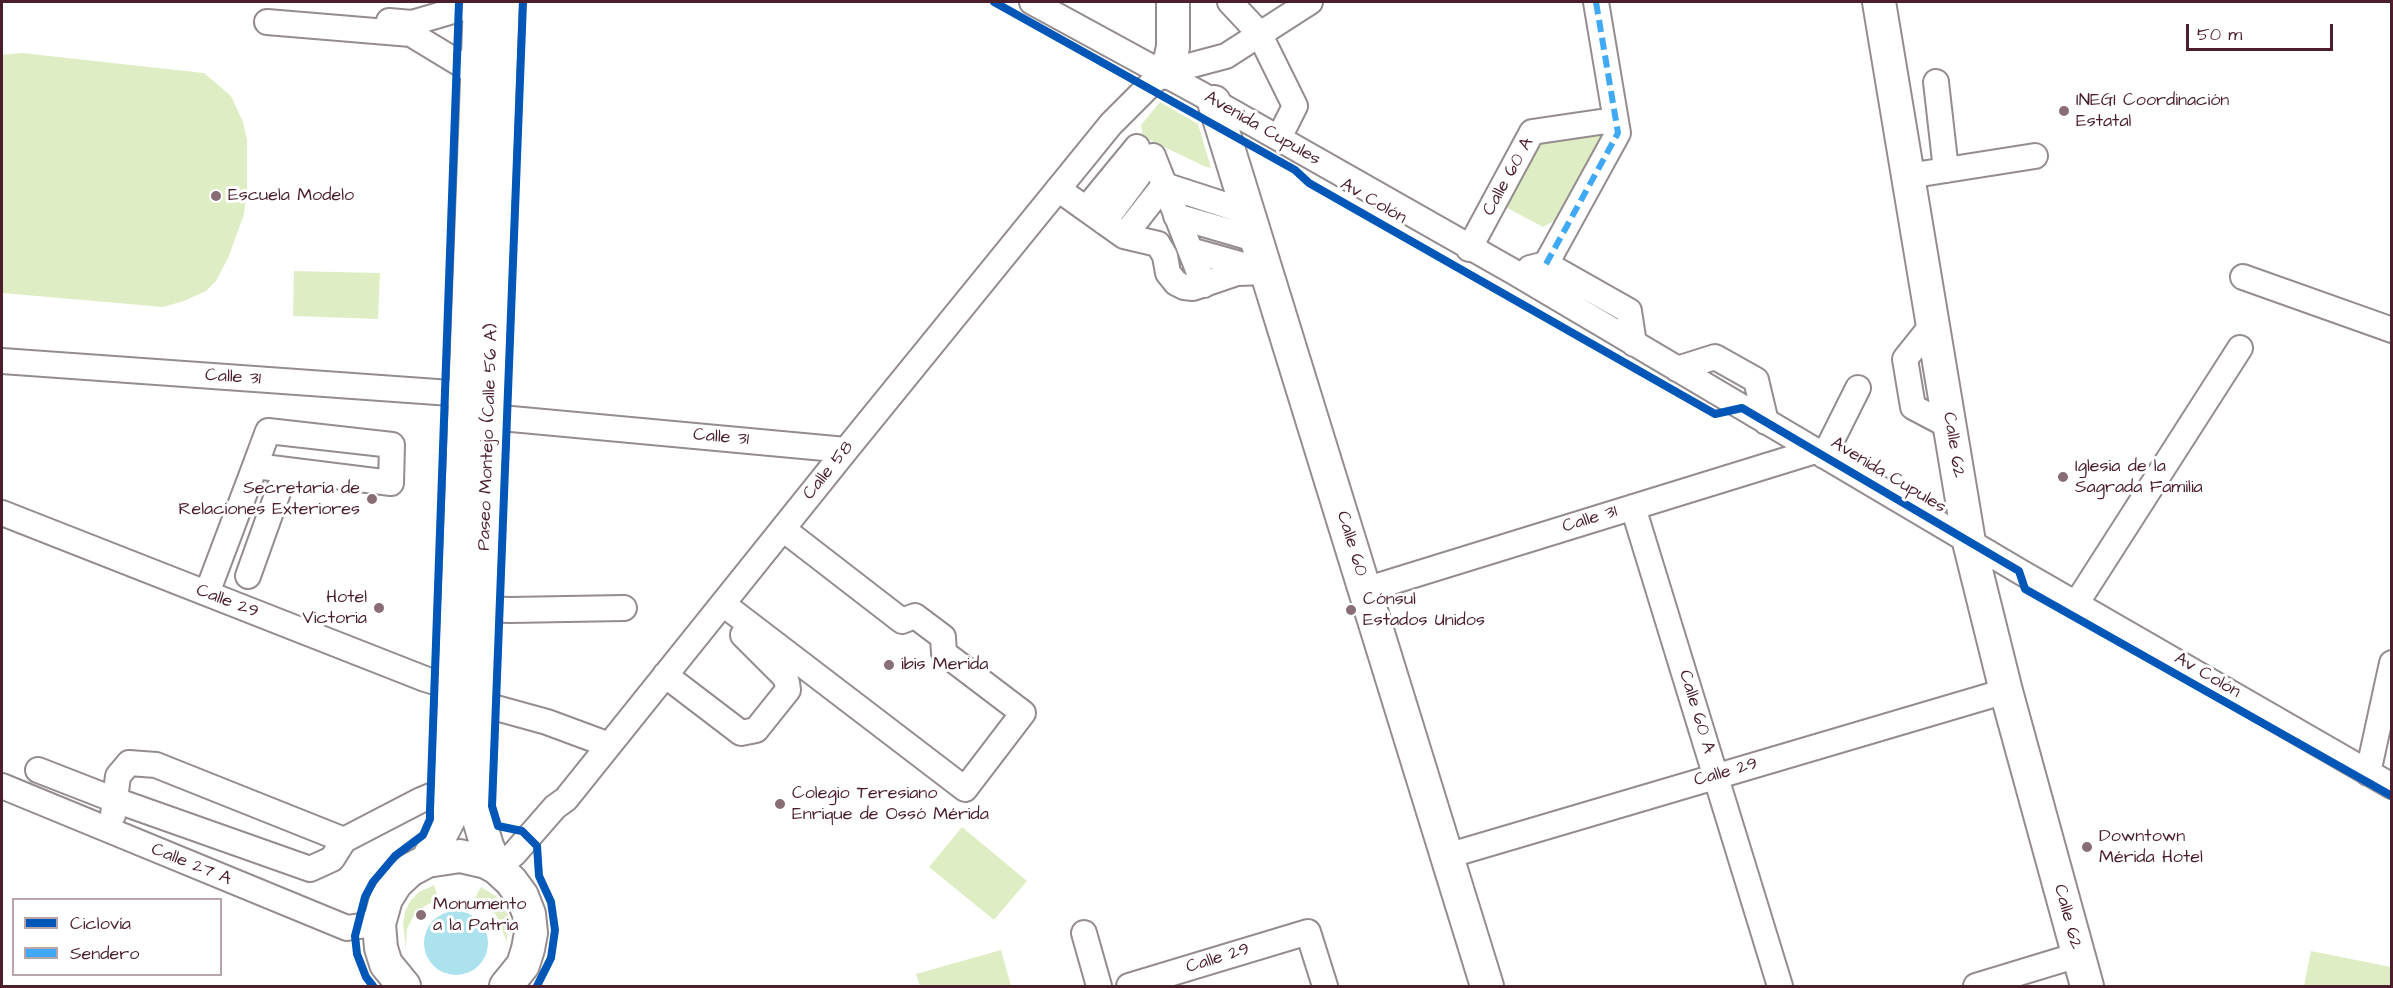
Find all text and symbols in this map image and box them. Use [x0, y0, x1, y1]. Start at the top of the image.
scale bar [2189, 12, 2336, 50]
text: 50 m [2197, 22, 2242, 47]
street label: Avenida Cupules [1200, 87, 1324, 171]
place label: INEGI Coordinación Estatal [2076, 90, 2229, 132]
marker: INEGI Coordinación Estatal [2057, 104, 2071, 118]
street label: Calle 60 A [1479, 134, 1539, 220]
street label: Av Colón [1336, 174, 1410, 230]
place label: Escuela Modelo [228, 185, 354, 207]
marker: Escuela Modelo [209, 189, 223, 203]
street label: Paseo Montejo (Calle 56 A) [474, 323, 504, 551]
street label: Calle 31 [204, 365, 262, 391]
street label: Calle 62 [1937, 411, 1969, 479]
street label: Calle 31 [692, 425, 750, 451]
street label: Avenida Cupules [1826, 433, 1950, 519]
street label: Calle 58 [799, 437, 859, 505]
place label: Iglesia de la Sagrada Familia [2075, 456, 2203, 498]
marker: Iglesia de la Sagrada Familia [2056, 470, 2070, 484]
place label: Secretaría de Relaciones Exteriores [179, 478, 360, 520]
marker: Secretaría de Relaciones Exteriores [365, 492, 379, 506]
street label: Calle 31 [1560, 501, 1620, 539]
street label: Calle 60 [1331, 509, 1371, 579]
street label: Calle 29 [193, 580, 261, 624]
place label: Hotel Victoria [302, 587, 367, 630]
place label: Cónsul Estados Unidos [1363, 589, 1485, 632]
marker: Hotel Victoria [372, 601, 386, 615]
marker: Cónsul Estados Unidos [1344, 603, 1358, 617]
street label: Av Colón [2170, 648, 2244, 704]
place label: ibis Merida [901, 654, 988, 676]
marker: ibis Merida [882, 658, 896, 672]
street label: Calle 60 A [1673, 668, 1719, 756]
street label: Calle 29 [1692, 754, 1760, 792]
place label: Colegio Teresiano Enrique de Ossó Mérida [792, 783, 989, 826]
marker: Colegio Teresiano Enrique de Ossó Mérida [773, 797, 787, 811]
place label: Downtown Mérida Hotel [2099, 826, 2203, 868]
street label: Calle 27 A [148, 839, 234, 891]
marker: Downtown Mérida Hotel [2080, 840, 2094, 854]
street label: Calle 62 [2048, 882, 2086, 952]
place label: Monumento a la Patria [433, 894, 526, 936]
legend [12, 898, 222, 976]
marker: Monumento a la Patria [414, 908, 428, 922]
text: Ciclovía [70, 911, 131, 936]
street label: Calle 29 [1184, 939, 1252, 979]
text: Sendero [70, 941, 139, 966]

